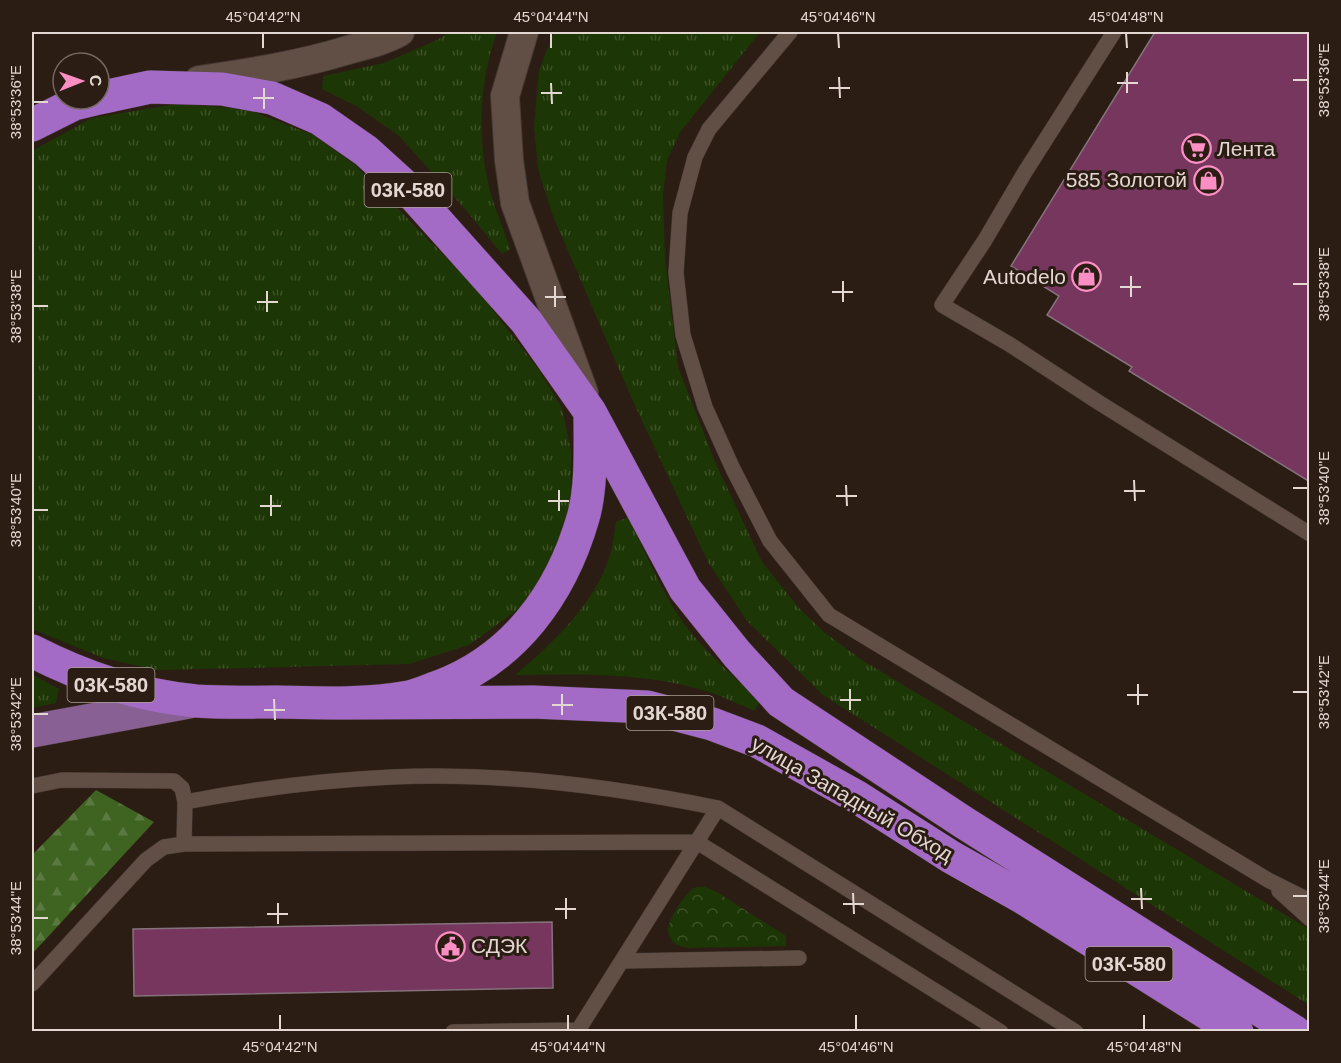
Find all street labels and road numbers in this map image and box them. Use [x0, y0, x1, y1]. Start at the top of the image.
road number: 03К-580 [364, 173, 452, 207]
road number: 03К-580 [68, 668, 154, 702]
road number: 03К-580 [626, 696, 714, 730]
street label: улица Западный Обход [747, 731, 957, 866]
road number: 03К-580 [1086, 947, 1172, 981]

